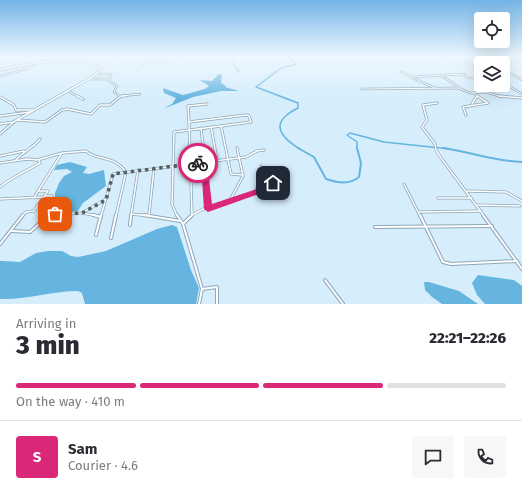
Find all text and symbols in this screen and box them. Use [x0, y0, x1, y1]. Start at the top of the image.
map controls [474, 12, 510, 92]
button: locate [474, 12, 510, 48]
button: layers [474, 56, 510, 92]
courier [178, 143, 218, 183]
icon: bike [187, 152, 209, 174]
pin [256, 166, 290, 200]
icon: home [262, 172, 284, 194]
pin [38, 197, 72, 231]
icon: bag [44, 203, 66, 225]
text: Arriving in [16, 316, 76, 331]
text: 22:21–22:26 [429, 329, 506, 347]
text: 3 min [16, 330, 80, 361]
text: On the way · 410 m [16, 394, 125, 409]
button: chat [412, 436, 454, 478]
button: phone [464, 436, 506, 478]
text: Sam [68, 440, 97, 458]
text: S [33, 448, 41, 466]
text: Courier · 4.6 [68, 458, 138, 473]

